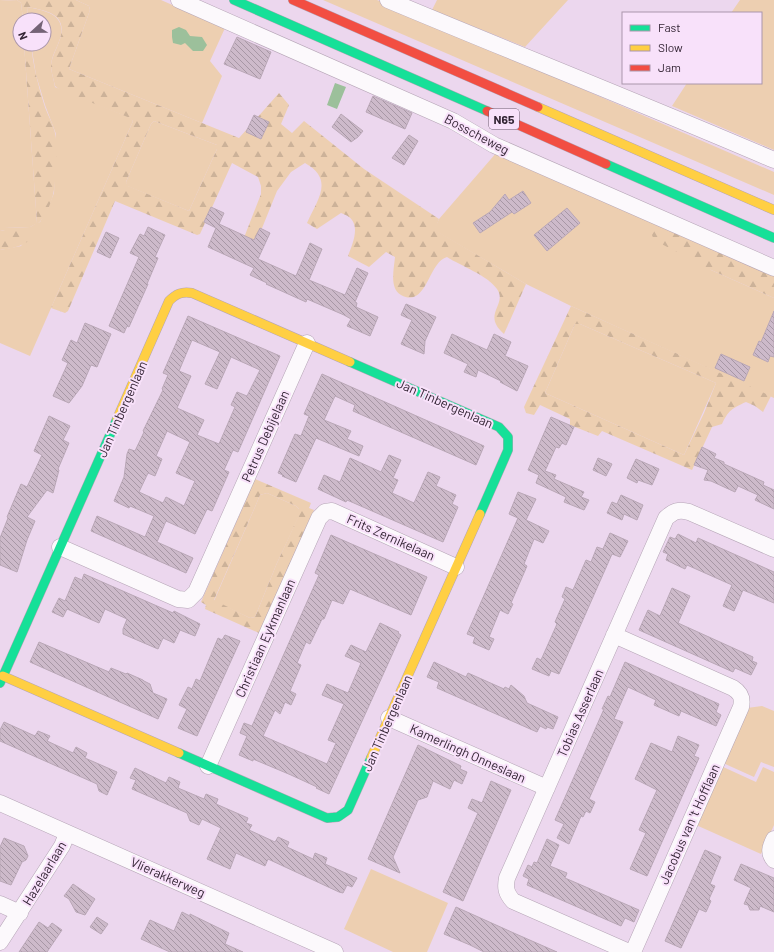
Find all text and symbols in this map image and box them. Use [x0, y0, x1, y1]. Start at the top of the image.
north arrow [12, 12, 52, 52]
legend [622, 12, 762, 84]
text: Fast [658, 20, 681, 34]
text: N [15, 30, 30, 42]
text: Slow [658, 40, 683, 54]
text: Jam [658, 60, 681, 74]
road number: N65 [489, 109, 519, 129]
street label: Bosscheweg [442, 110, 512, 158]
street label: Jan Tinbergenlaan [94, 358, 150, 460]
street label: Jan Tinbergenlaan [394, 375, 496, 431]
street label: Petrus Debijelaan [238, 388, 292, 484]
street label: Frits Zernikelaan [345, 510, 437, 564]
street label: Christiaan Eykmanlaan [232, 576, 298, 700]
street label: Tobias Asserlaan [553, 667, 607, 759]
street label: Jan Tinbergenlaan [359, 672, 415, 774]
street label: Kamerlingh Onneslaan [408, 720, 528, 786]
street label: Jacobus van 't Hofflaan [655, 761, 723, 887]
street label: Hazelaarlaan [19, 838, 69, 908]
street label: Vlierakkerweg [128, 853, 208, 901]

